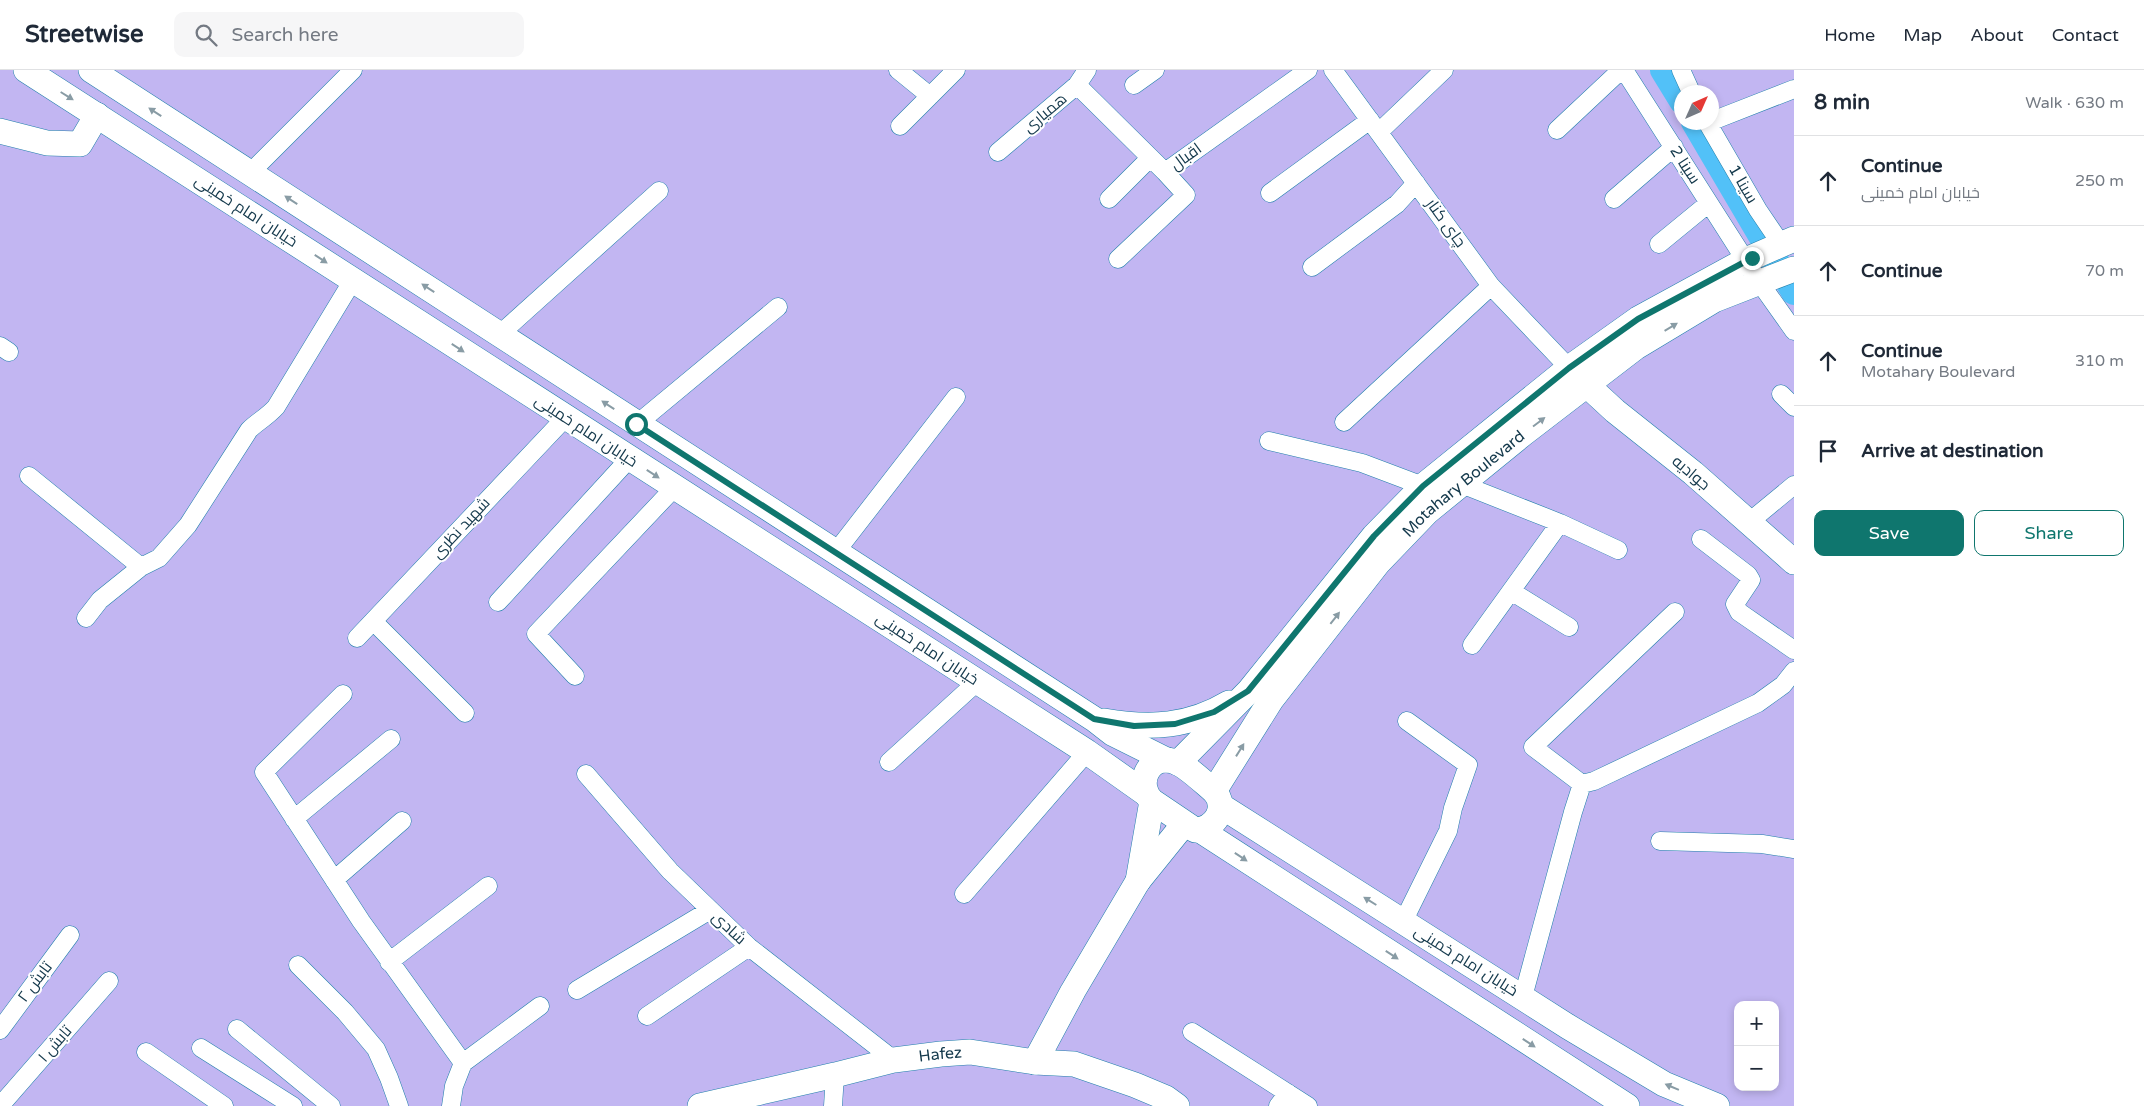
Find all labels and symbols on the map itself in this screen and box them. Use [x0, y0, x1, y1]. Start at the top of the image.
north arrow [1674, 85, 1719, 130]
street label: همیاری [1019, 89, 1071, 137]
one-way arrow [60, 91, 73, 101]
one-way arrow [148, 107, 162, 116]
street label: اقبال [1166, 139, 1206, 175]
street label: سینا 2 [1665, 142, 1705, 188]
street label: سینا 1 [1724, 161, 1762, 207]
street label: خیابان امام خمینی [190, 170, 301, 253]
street label: چای کنار [1420, 194, 1470, 252]
one-way arrow [285, 195, 298, 205]
route end [1741, 247, 1764, 270]
one-way arrow [315, 255, 328, 264]
one-way arrow [421, 283, 435, 293]
one-way arrow [1664, 322, 1677, 331]
one-way arrow [451, 343, 464, 353]
street label: خیابان امام خمینی [530, 390, 641, 473]
one-way arrow [601, 401, 615, 410]
route start [625, 413, 648, 436]
one-way arrow [1532, 416, 1545, 427]
street label: Motahary Boulevard [1398, 426, 1529, 541]
street label: جوادیه [1668, 451, 1714, 495]
one-way arrow [646, 470, 659, 479]
street label: شهید نظری [428, 493, 494, 563]
street label: خیابان امام خمینی [871, 608, 982, 691]
one-way arrow [1329, 612, 1340, 625]
one-way arrow [1235, 744, 1245, 757]
one-way arrow [1234, 852, 1248, 862]
one-way arrow [1363, 896, 1376, 906]
street label: شادی [708, 907, 750, 949]
street label: خیابان امام خمینی [1410, 921, 1522, 1002]
one-way arrow [1385, 950, 1399, 959]
street label: تابش ۲ [13, 957, 57, 1006]
street label: تابش ۱ [34, 1021, 77, 1067]
one-way arrow [1522, 1038, 1535, 1047]
street label: Hafez [917, 1043, 963, 1067]
one-way arrow [1665, 1082, 1679, 1090]

